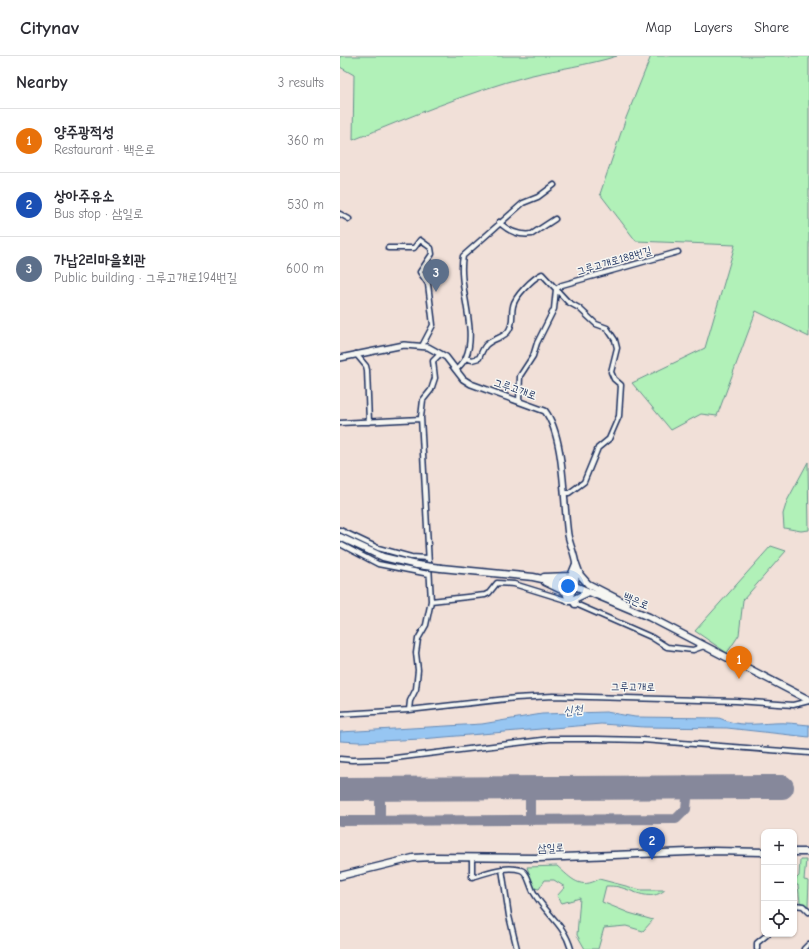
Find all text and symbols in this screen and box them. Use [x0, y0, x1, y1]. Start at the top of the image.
text: Citynav [20, 17, 79, 39]
text: Map [645, 19, 672, 36]
text: Layers [694, 19, 732, 36]
text: Share [754, 19, 789, 36]
text: Nearby [16, 73, 67, 92]
text: 3 results [278, 75, 324, 90]
text: 양주광적성 [54, 123, 114, 141]
text: 1 [26, 133, 32, 148]
text: 360 m [287, 133, 324, 148]
text: Restaurant · 백은로 [54, 142, 155, 157]
text: 상아주유소 [54, 187, 114, 205]
text: 2 [26, 197, 32, 212]
text: 530 m [287, 197, 324, 212]
text: Bus stop · 삼일로 [54, 206, 143, 221]
street label: 그루고개로188번길 [575, 244, 653, 278]
text: 가납2리마을회관 [54, 251, 146, 269]
pin: 3 [423, 259, 449, 292]
text: 3 [26, 261, 32, 276]
text: 600 m [286, 261, 324, 276]
text: Public building · 그루고개로194번길 [54, 270, 237, 285]
street label: 그루고개로 [492, 376, 538, 402]
your location [558, 576, 578, 596]
street label: 백은로 [621, 590, 651, 612]
pin: 1 [726, 646, 752, 679]
street label: 그루고개로 [611, 680, 655, 694]
water label: 신천 [563, 702, 585, 718]
pin: 2 [639, 827, 665, 860]
map controls [761, 829, 797, 937]
button: + [761, 829, 797, 865]
street label: 삼일로 [537, 841, 565, 855]
button: − [761, 865, 797, 901]
button: locate [761, 901, 797, 937]

